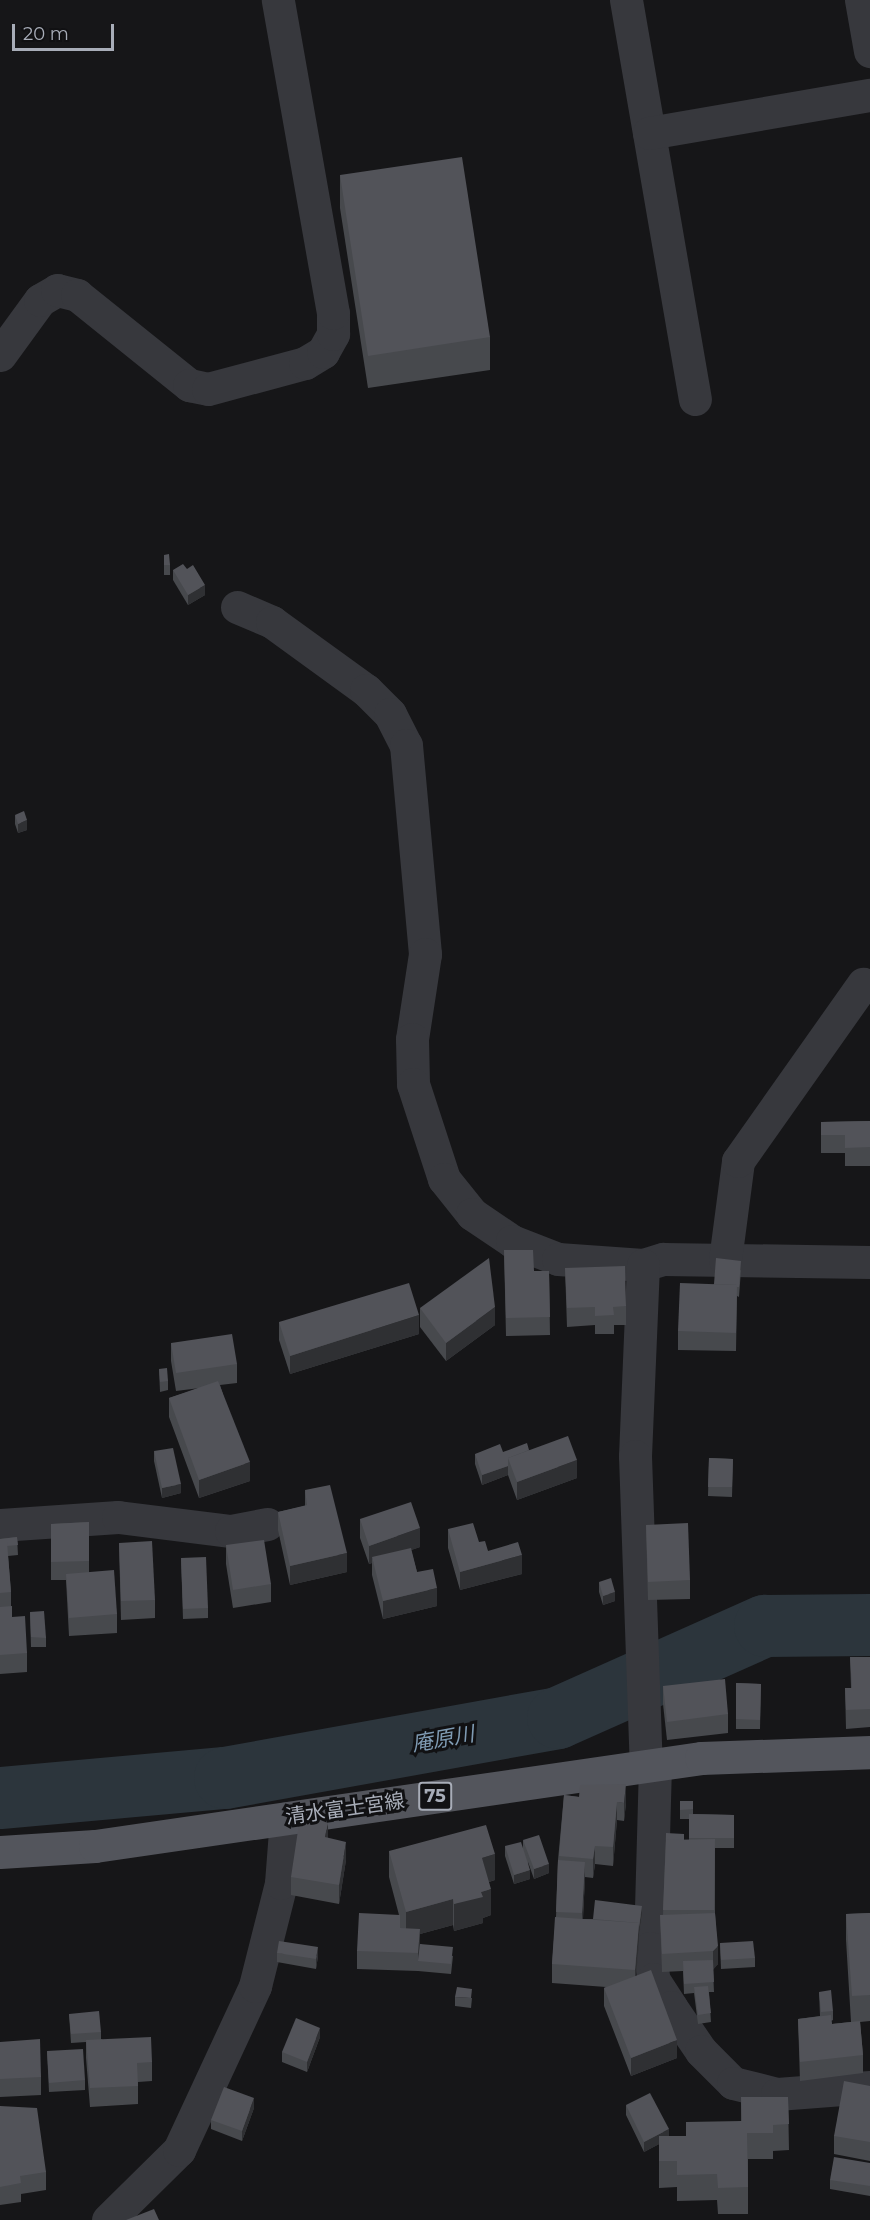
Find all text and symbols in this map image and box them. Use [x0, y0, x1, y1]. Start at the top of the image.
scale bar [15, 12, 117, 50]
text: 20 m [23, 23, 69, 45]
water label: 庵原川 [410, 1721, 476, 1757]
road number: 75 [417, 1781, 453, 1811]
street label: 清水富士宮線 [284, 1789, 406, 1829]

